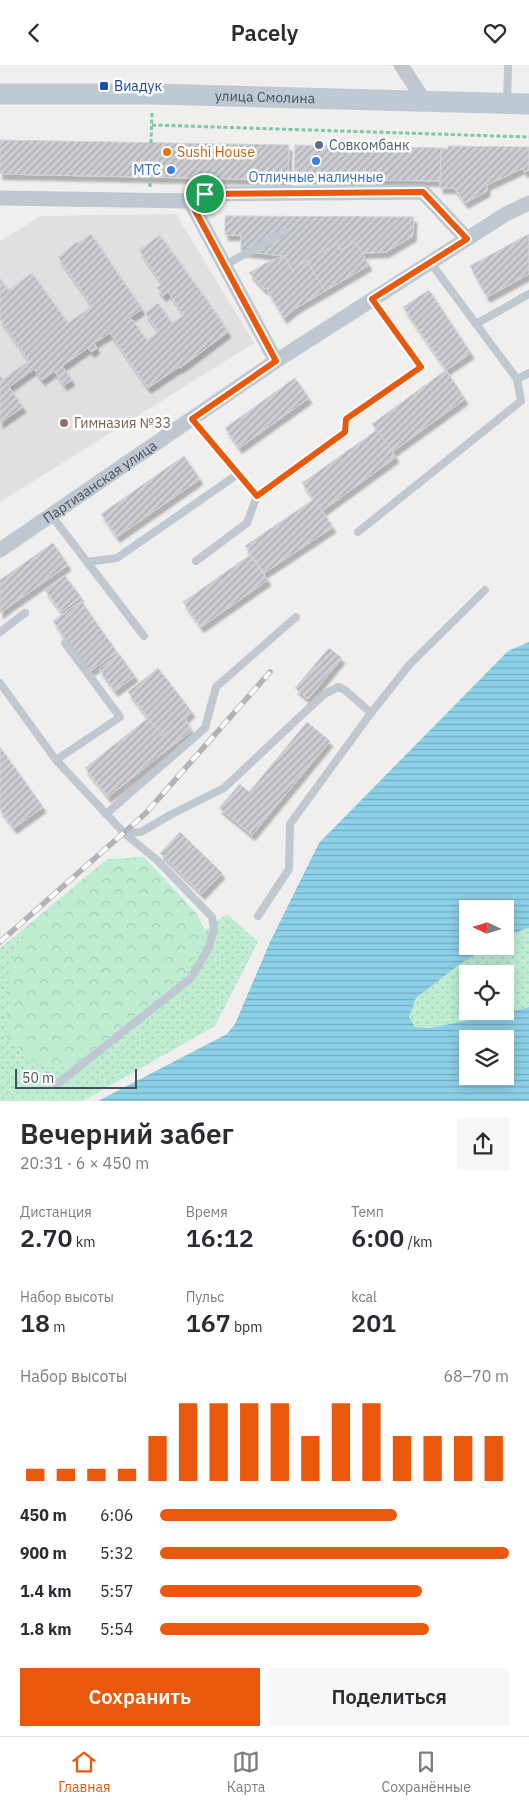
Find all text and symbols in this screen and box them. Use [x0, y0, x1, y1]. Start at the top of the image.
text: Pacely [231, 18, 298, 47]
icon: back [20, 19, 48, 47]
icon: heart [481, 19, 509, 47]
place label: Виадук [114, 77, 162, 95]
marker: Виадук [98, 80, 110, 92]
street label: улица Смолина [215, 87, 316, 107]
place label: Совкомбанк [329, 136, 410, 154]
marker: Совкомбанк [313, 139, 325, 151]
place label: Sushi House [177, 143, 255, 161]
marker: Sushi House [161, 146, 173, 158]
marker: Отличные наличные [310, 155, 322, 167]
place label: МТС [133, 161, 161, 179]
marker: МТС [165, 164, 177, 176]
place label: Отличные наличные [249, 168, 384, 186]
pin [184, 173, 226, 215]
icon: arrive [191, 180, 219, 208]
place label: Гимназия №33 [74, 414, 171, 432]
marker: Гимназия №33 [58, 417, 70, 429]
street label: Партизанская улица [39, 436, 161, 527]
north arrow [459, 900, 514, 955]
map controls [459, 900, 514, 1085]
button: locate [459, 965, 514, 1020]
button: layers [459, 1030, 514, 1085]
scale bar [15, 1066, 138, 1089]
text: 50 m [22, 1069, 54, 1087]
text: Вечерний забег [20, 1115, 234, 1152]
button: share [457, 1118, 509, 1170]
text: 20:31 · 6 × 450 m [20, 1153, 149, 1173]
text: Дистанция [20, 1203, 92, 1221]
text: Время [186, 1203, 228, 1221]
text: Темп [351, 1203, 384, 1221]
text: 2.70 [20, 1221, 72, 1254]
text: 16:12 [186, 1221, 254, 1254]
text: 6:00 [351, 1221, 404, 1254]
text: km [72, 1233, 95, 1251]
text: /km [404, 1233, 433, 1251]
text: Набор высоты [20, 1288, 114, 1306]
text: Пульс [186, 1288, 224, 1306]
text: kcal [351, 1288, 377, 1306]
text: 18 [20, 1306, 50, 1339]
text: 167 [186, 1306, 231, 1339]
text: 201 [351, 1306, 396, 1339]
text: m [50, 1318, 66, 1336]
text: bpm [231, 1318, 262, 1336]
text: Набор высоты [20, 1366, 127, 1386]
text: 68–70 m [443, 1366, 509, 1386]
text: 450 m [20, 1505, 67, 1525]
text: 6:06 [100, 1505, 133, 1525]
text: 900 m [20, 1543, 67, 1563]
text: 5:32 [100, 1543, 133, 1563]
text: 1.4 km [20, 1581, 71, 1601]
text: 5:57 [100, 1581, 133, 1601]
text: 1.8 km [20, 1619, 71, 1639]
text: 5:54 [100, 1619, 133, 1639]
button: Сохранить [20, 1668, 260, 1726]
button: Поделиться [270, 1668, 509, 1726]
tab: Главная [58, 1748, 110, 1796]
tab: Карта [227, 1748, 265, 1796]
tab: Сохранённые [382, 1748, 471, 1796]

